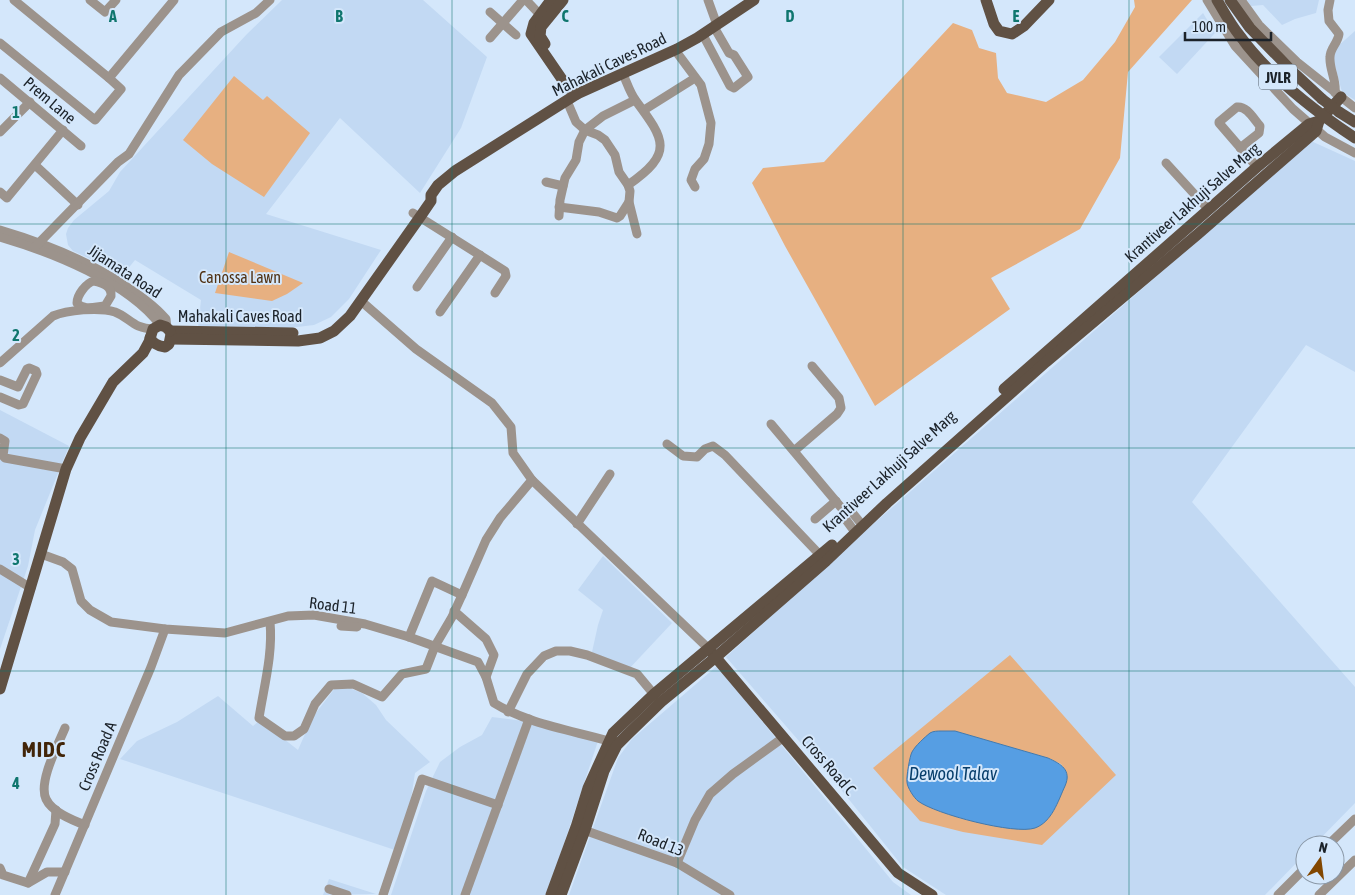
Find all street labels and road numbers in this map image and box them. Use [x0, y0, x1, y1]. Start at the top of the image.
street label: Mahakali Caves Road [549, 29, 669, 99]
road number: JVLR [1259, 64, 1297, 90]
street label: Prem Lane [20, 73, 80, 127]
street label: Krantiveer Lakhuji Salve Marg [1121, 138, 1264, 266]
street label: Jijamata Road [84, 241, 165, 302]
street label: Mahakali Caves Road [178, 307, 302, 325]
street label: Krantiveer Lakhuji Salve Marg [819, 406, 960, 536]
street label: Road 11 [308, 593, 358, 617]
street label: Cross Road A [74, 719, 120, 793]
street label: Cross Road C [798, 732, 860, 798]
street label: Road 13 [635, 825, 687, 859]

